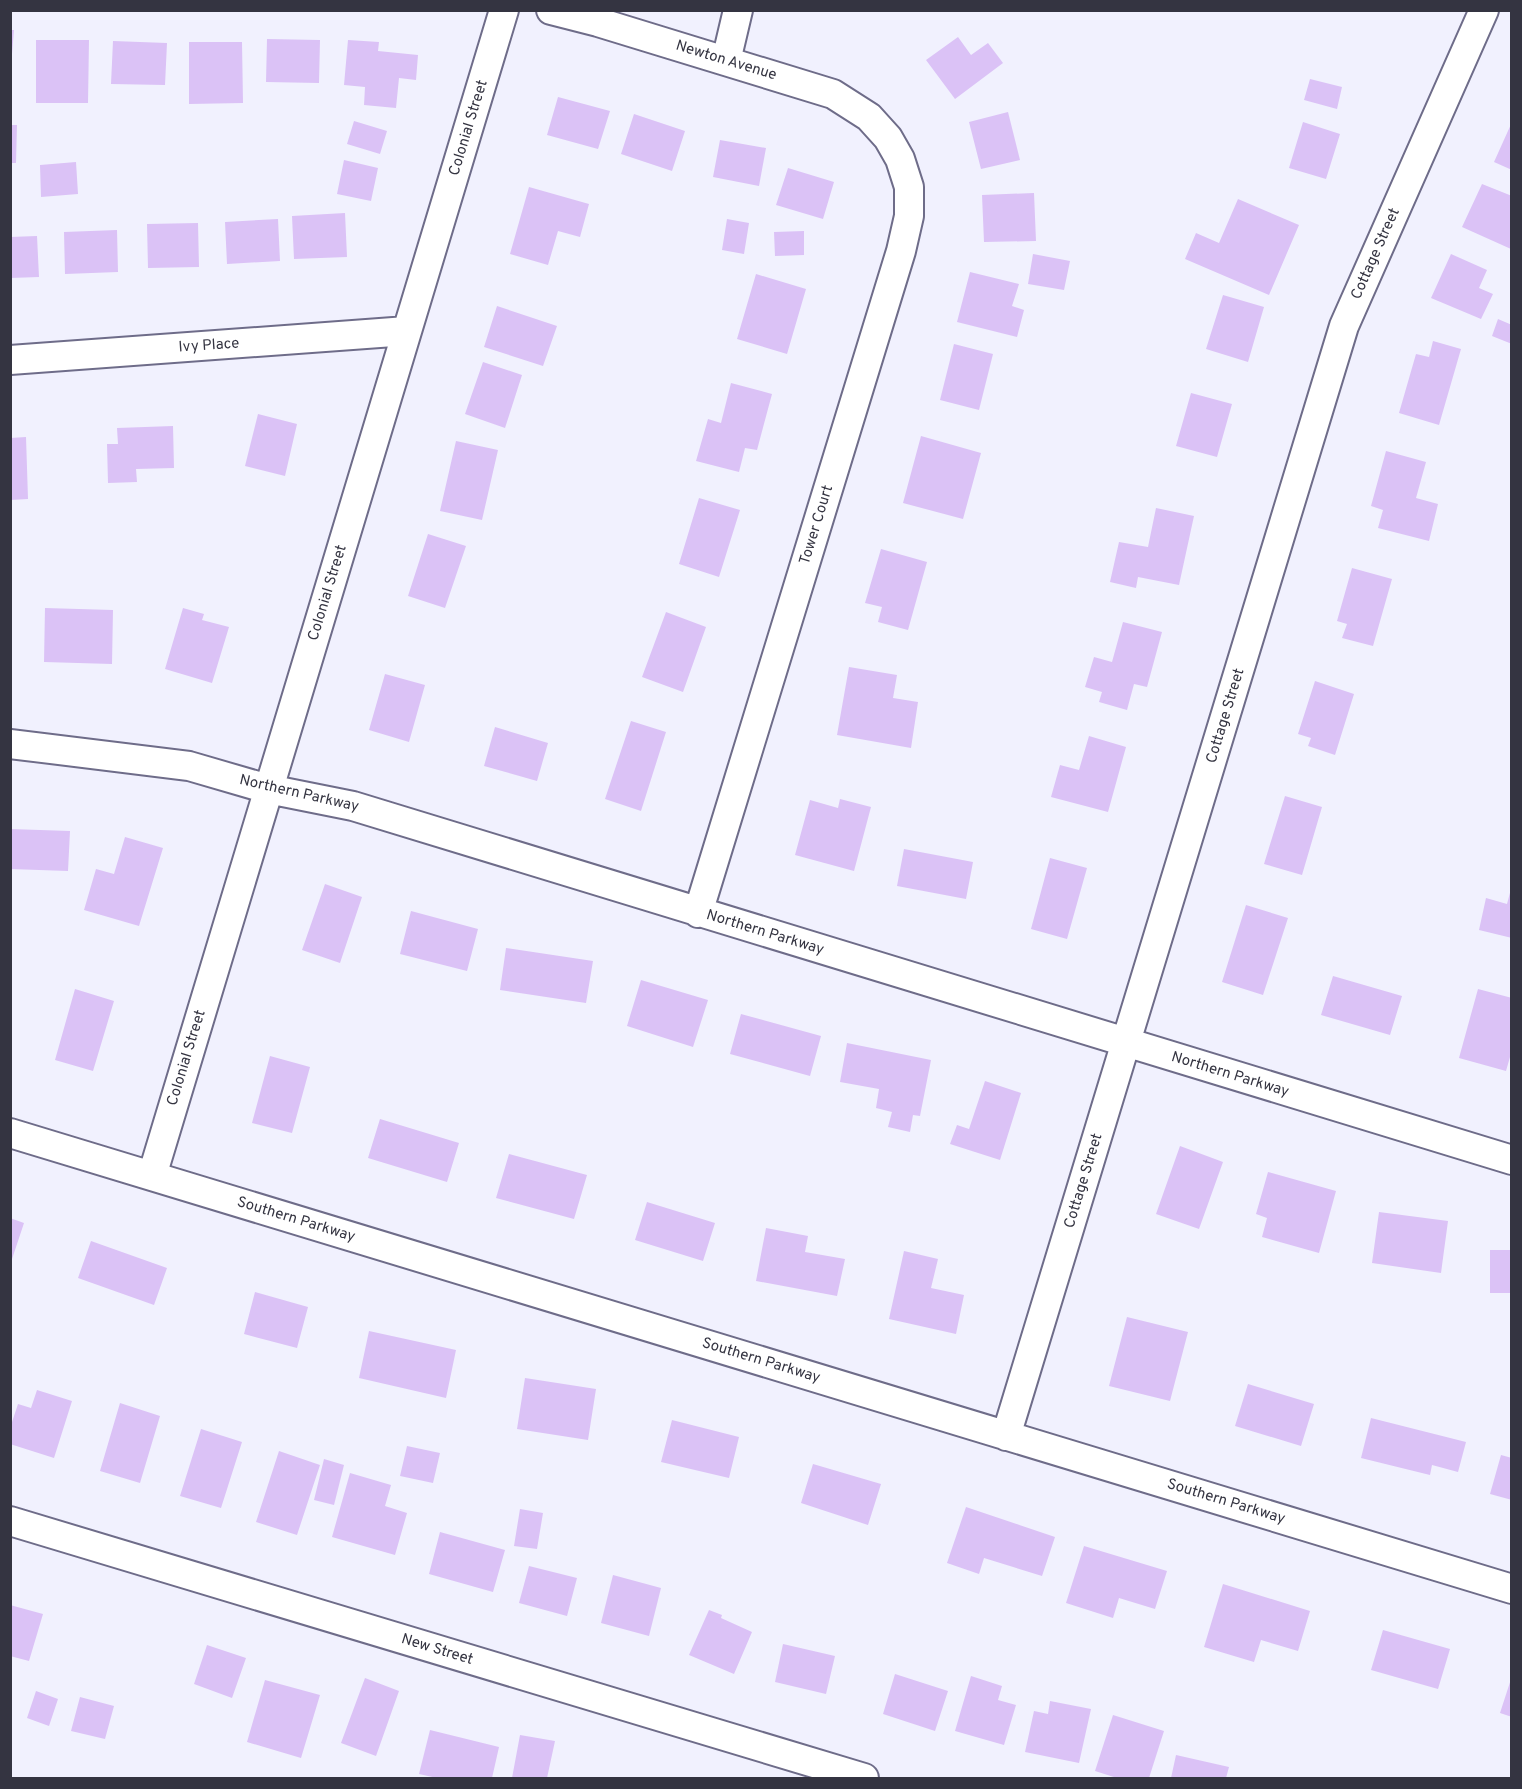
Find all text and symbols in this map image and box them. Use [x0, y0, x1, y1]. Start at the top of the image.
street label: Newton Avenue [673, 37, 779, 85]
street label: Colonial Street [445, 78, 493, 178]
street label: Cottage Street [1347, 205, 1405, 303]
street label: Ivy Place [178, 334, 240, 358]
street label: Tower Court [796, 483, 838, 567]
street label: Colonial Street [304, 543, 352, 643]
street label: Cottage Street [1203, 666, 1249, 766]
street label: Northern Parkway [237, 771, 361, 817]
street label: Northern Parkway [704, 906, 826, 960]
street label: Colonial Street [163, 1008, 211, 1108]
street label: Northern Parkway [1169, 1048, 1291, 1102]
street label: Cottage Street [1061, 1131, 1107, 1231]
street label: Southern Parkway [235, 1193, 357, 1247]
street label: Southern Parkway [700, 1334, 822, 1388]
street label: Southern Parkway [1165, 1475, 1287, 1529]
street label: New Street [399, 1630, 475, 1670]

